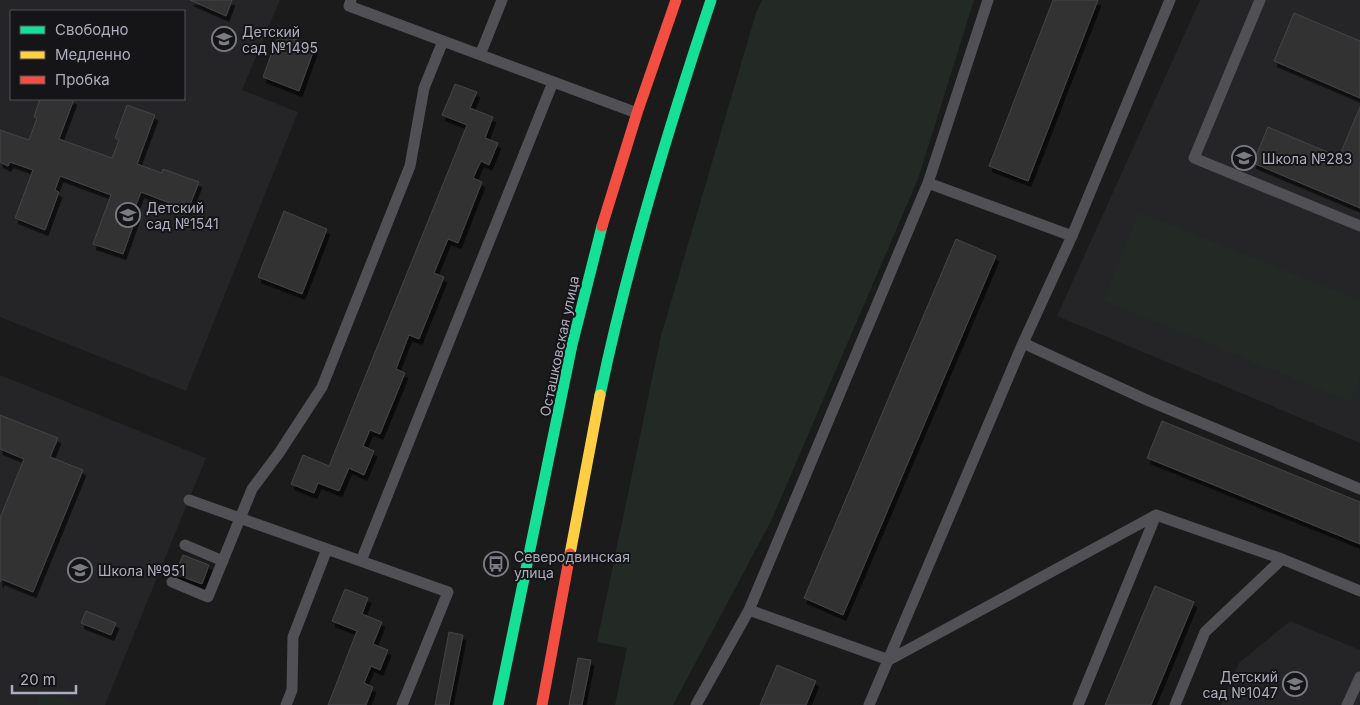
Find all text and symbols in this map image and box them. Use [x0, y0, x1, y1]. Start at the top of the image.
legend [10, 10, 185, 100]
text: Свободно [55, 20, 129, 39]
place label: Детский сад №1495 [242, 23, 318, 56]
school or university icon: Детский сад №1495 [211, 26, 237, 52]
text: Медленно [55, 45, 131, 64]
text: Пробка [55, 70, 110, 89]
school or university icon: Школа №283 [1231, 145, 1257, 171]
place label: Школа №283 [1262, 150, 1352, 167]
place label: Детский сад №1541 [146, 199, 219, 232]
school or university icon: Детский сад №1541 [115, 202, 141, 228]
street label: Осташковская улица [536, 274, 582, 418]
place label: Северодвинская улица [514, 548, 630, 581]
bus stop icon: Северодвинская улица [483, 551, 509, 577]
school or university icon: Школа №951 [67, 557, 93, 583]
place label: Школа №951 [98, 562, 185, 579]
scale bar [12, 662, 76, 694]
place label: Детский сад №1047 [1202, 668, 1278, 701]
text: 20 m [20, 670, 56, 689]
school or university icon: Детский сад №1047 [1282, 671, 1308, 697]

